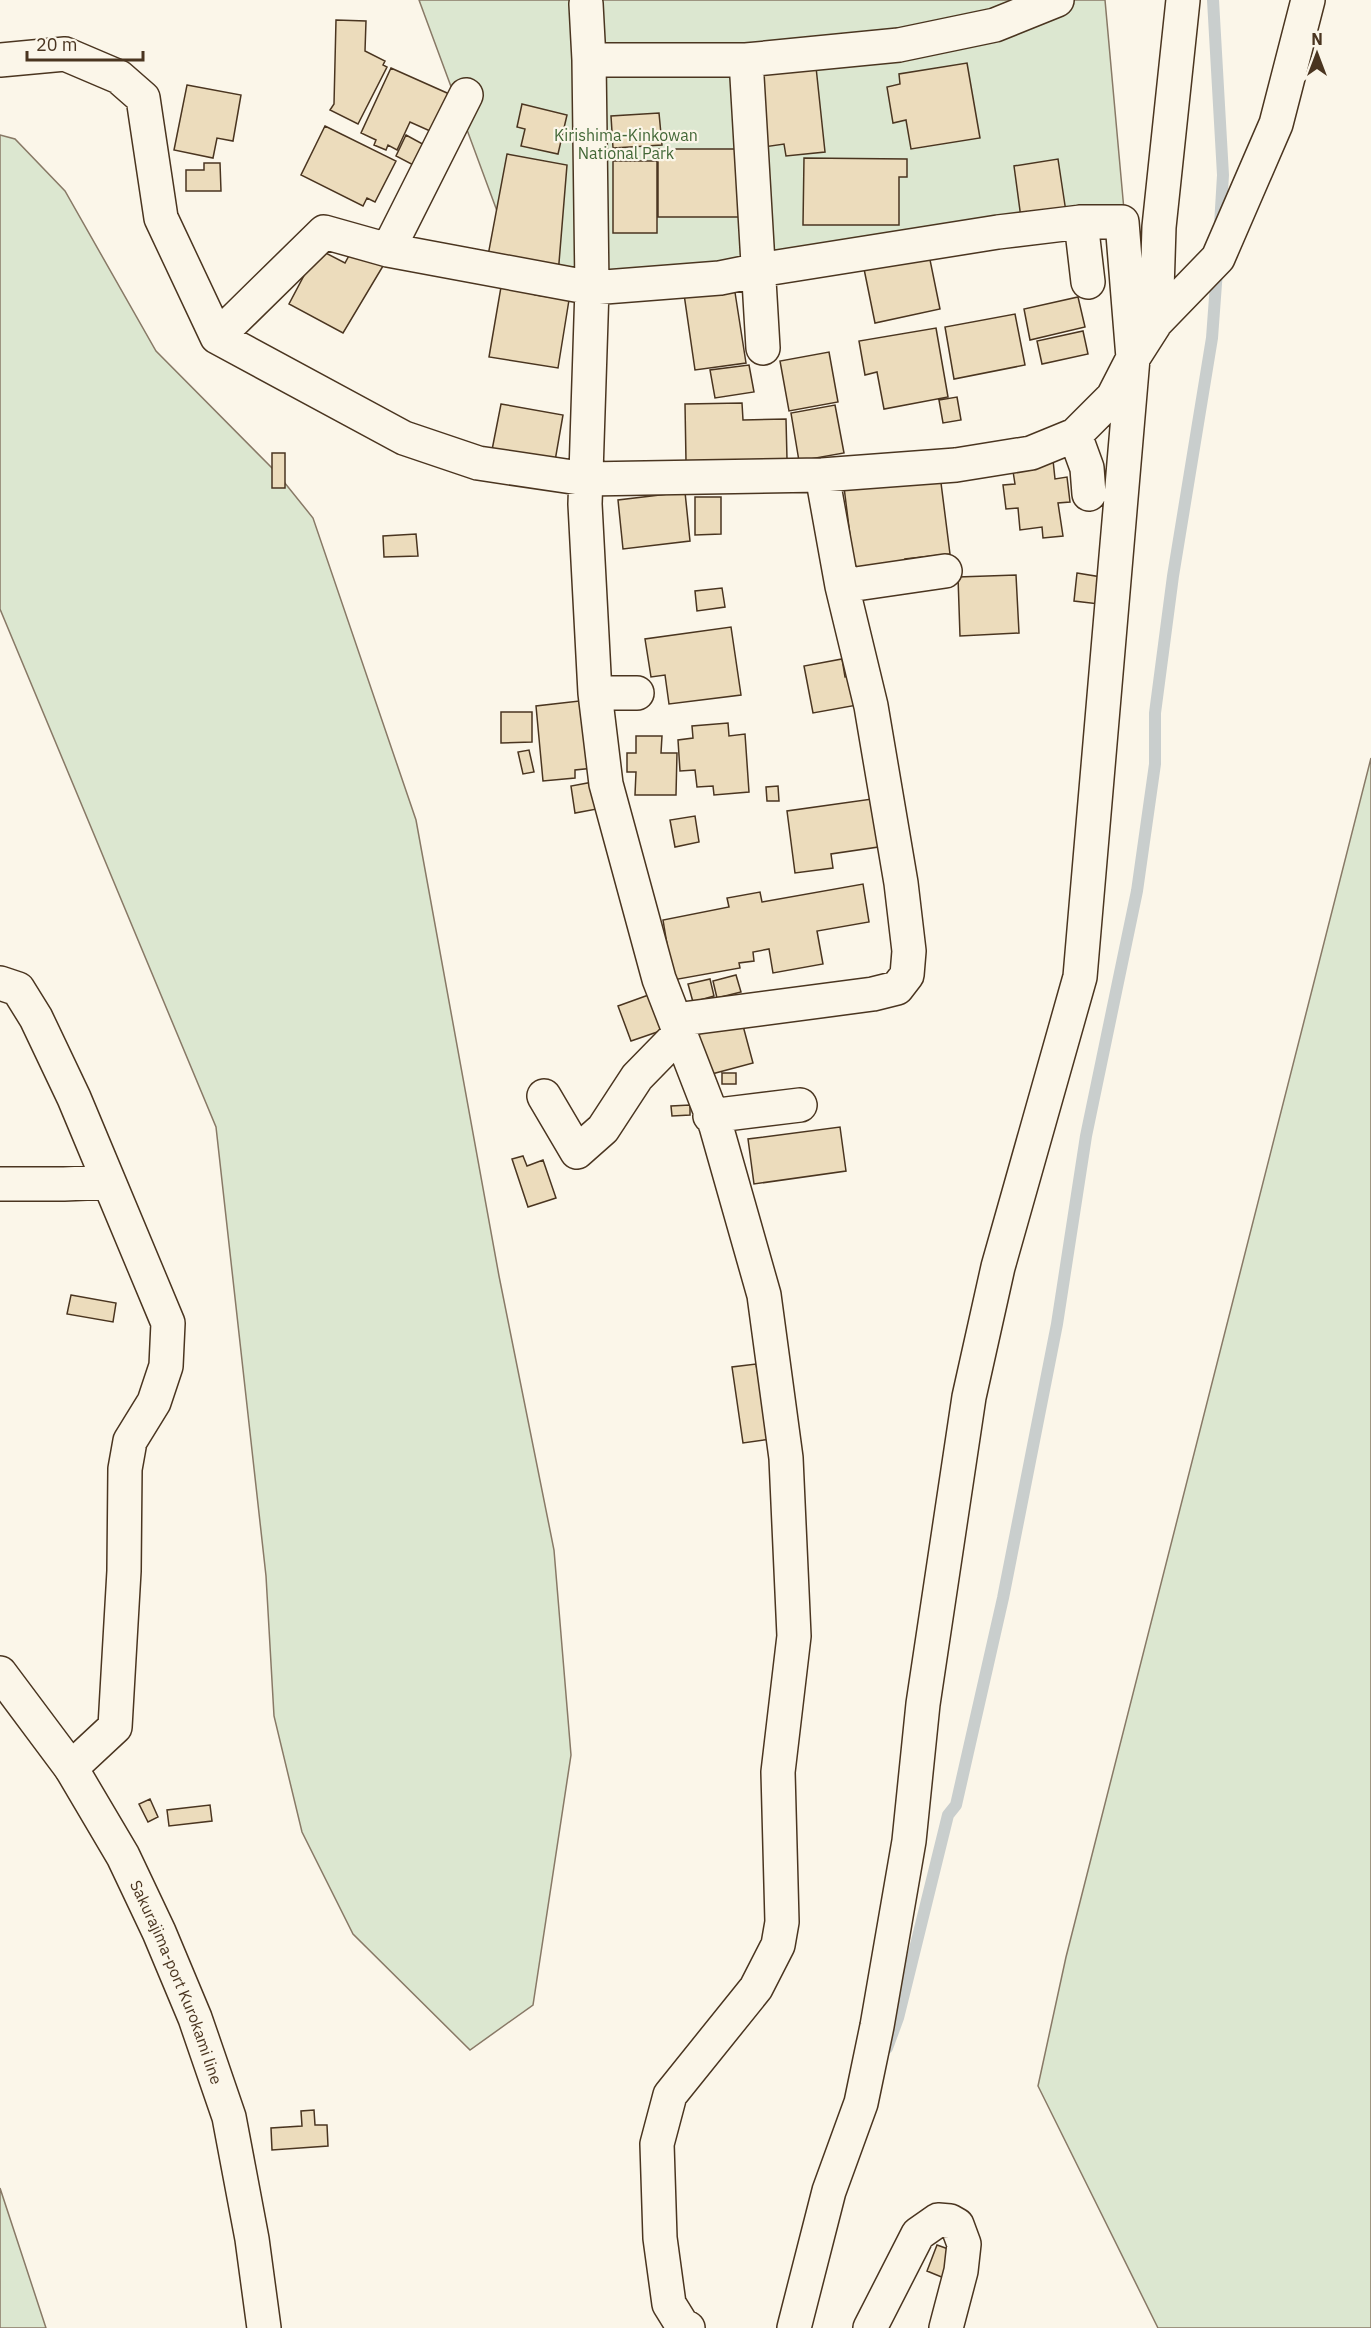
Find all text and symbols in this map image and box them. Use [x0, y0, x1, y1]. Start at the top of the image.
scale bar [27, 24, 142, 62]
north arrow [1287, 24, 1347, 84]
text: N [1311, 29, 1323, 49]
text: 20 m [36, 33, 78, 56]
park label: Kirishima-Kinkowan National Park [554, 125, 698, 163]
street label: Sakurajima-port Kurokami line [126, 1877, 227, 2087]

